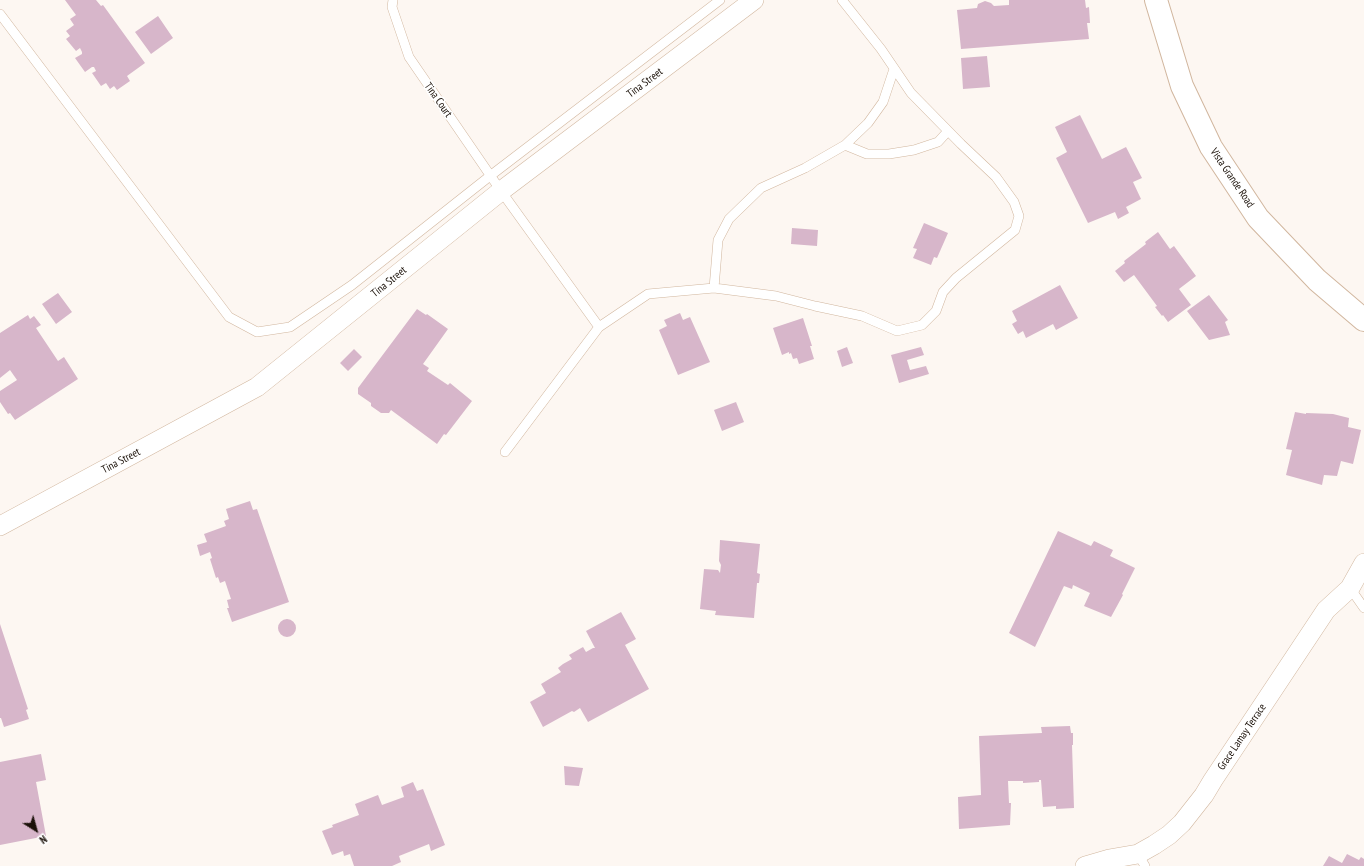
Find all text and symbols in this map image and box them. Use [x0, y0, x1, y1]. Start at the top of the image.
street label: Tina Street [624, 65, 666, 101]
street label: Tina Court [421, 80, 455, 120]
street label: Vista Grande Road [1207, 146, 1257, 210]
street label: Tina Street [369, 264, 409, 300]
street label: Tina Street [100, 445, 142, 477]
street label: Grace Lamay Terrace [1215, 701, 1269, 773]
north arrow [16, 810, 56, 850]
text: N [37, 832, 50, 847]

